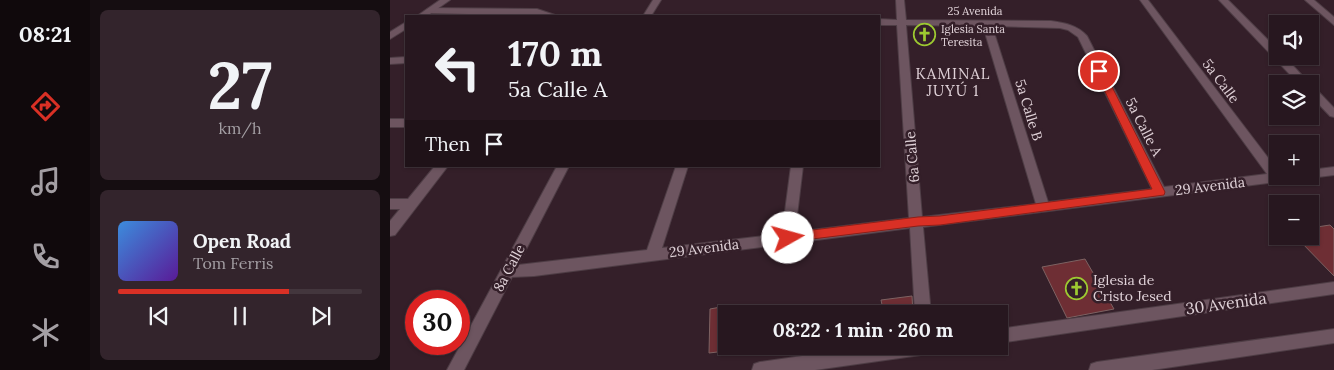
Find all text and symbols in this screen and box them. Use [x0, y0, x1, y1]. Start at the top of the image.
street label: 25 Avenida [948, 4, 1003, 18]
map controls [1269, 15, 1319, 245]
button: sound [1269, 15, 1319, 65]
text: 08:21 [19, 20, 71, 48]
place label: Iglesia Santa Teresita [941, 22, 1005, 49]
church icon: Iglesia Santa Teresita [913, 23, 937, 47]
text: 170 m [508, 31, 602, 76]
icon: left [425, 35, 490, 100]
text: 27 [207, 44, 273, 127]
pin [1078, 50, 1120, 92]
street label: 5a Calle [1199, 55, 1244, 107]
icon: arrive [1085, 57, 1113, 85]
district label: KAMINAL JUYÚ 1 [916, 64, 990, 100]
text: 5a Calle A [508, 75, 607, 103]
button: layers [1269, 75, 1319, 125]
street label: 5a Calle B [1011, 77, 1047, 143]
icon: directions [28, 89, 63, 124]
street label: 5a Calle A [1122, 95, 1166, 159]
text: km/h [218, 118, 262, 138]
icon: arrive [480, 130, 508, 158]
street label: 6a Calle [901, 130, 923, 183]
text: Then [425, 132, 470, 156]
button: + [1269, 135, 1319, 185]
icon: music [28, 164, 63, 199]
street label: 29 Avenida [1174, 173, 1246, 199]
button: − [1269, 195, 1319, 245]
position arrow [761, 211, 813, 263]
text: Open Road [193, 229, 291, 253]
street label: 29 Avenida [668, 235, 740, 261]
icon: phone [28, 239, 63, 274]
street label: 8a Calle [489, 241, 529, 295]
text: Tom Ferris [193, 253, 273, 273]
place label: Iglesia de Cristo Jesed [1093, 271, 1172, 305]
church icon: Iglesia de Cristo Jesed [1065, 276, 1089, 300]
street label: 30 Avenida [1184, 287, 1268, 319]
speed limit sign: 30 [405, 290, 470, 355]
icon: previous [145, 302, 173, 330]
icon: pause [226, 302, 254, 330]
icon: next [307, 302, 335, 330]
icon: climate [28, 315, 63, 350]
text: 08:22 · 1 min · 260 m [773, 318, 953, 342]

